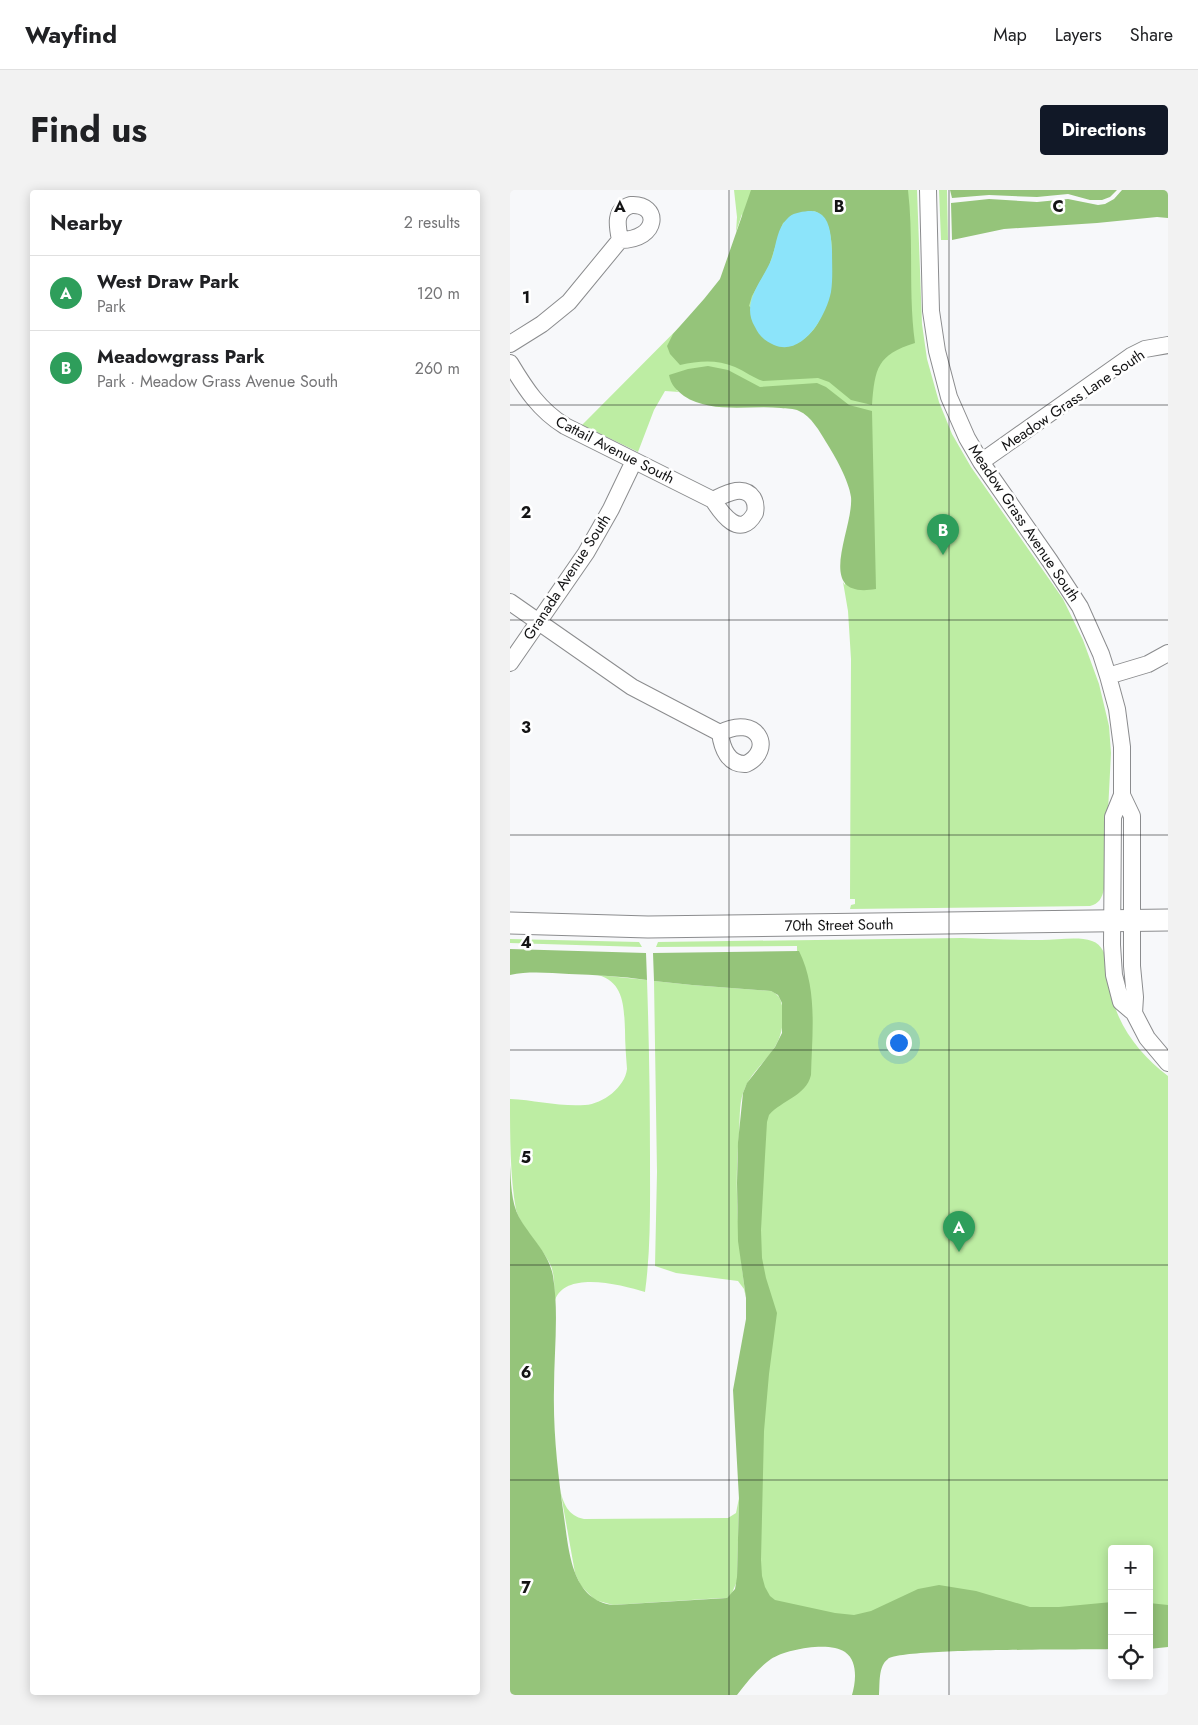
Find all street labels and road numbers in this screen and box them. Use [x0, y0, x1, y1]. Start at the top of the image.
street label: Meadow Grass Lane South [997, 344, 1149, 456]
street label: Cattail Avenue South [552, 411, 678, 489]
street label: Meadow Grass Avenue South [963, 440, 1085, 606]
street label: Granada Avenue South [518, 510, 616, 644]
street label: 70th Street South [784, 913, 894, 937]

